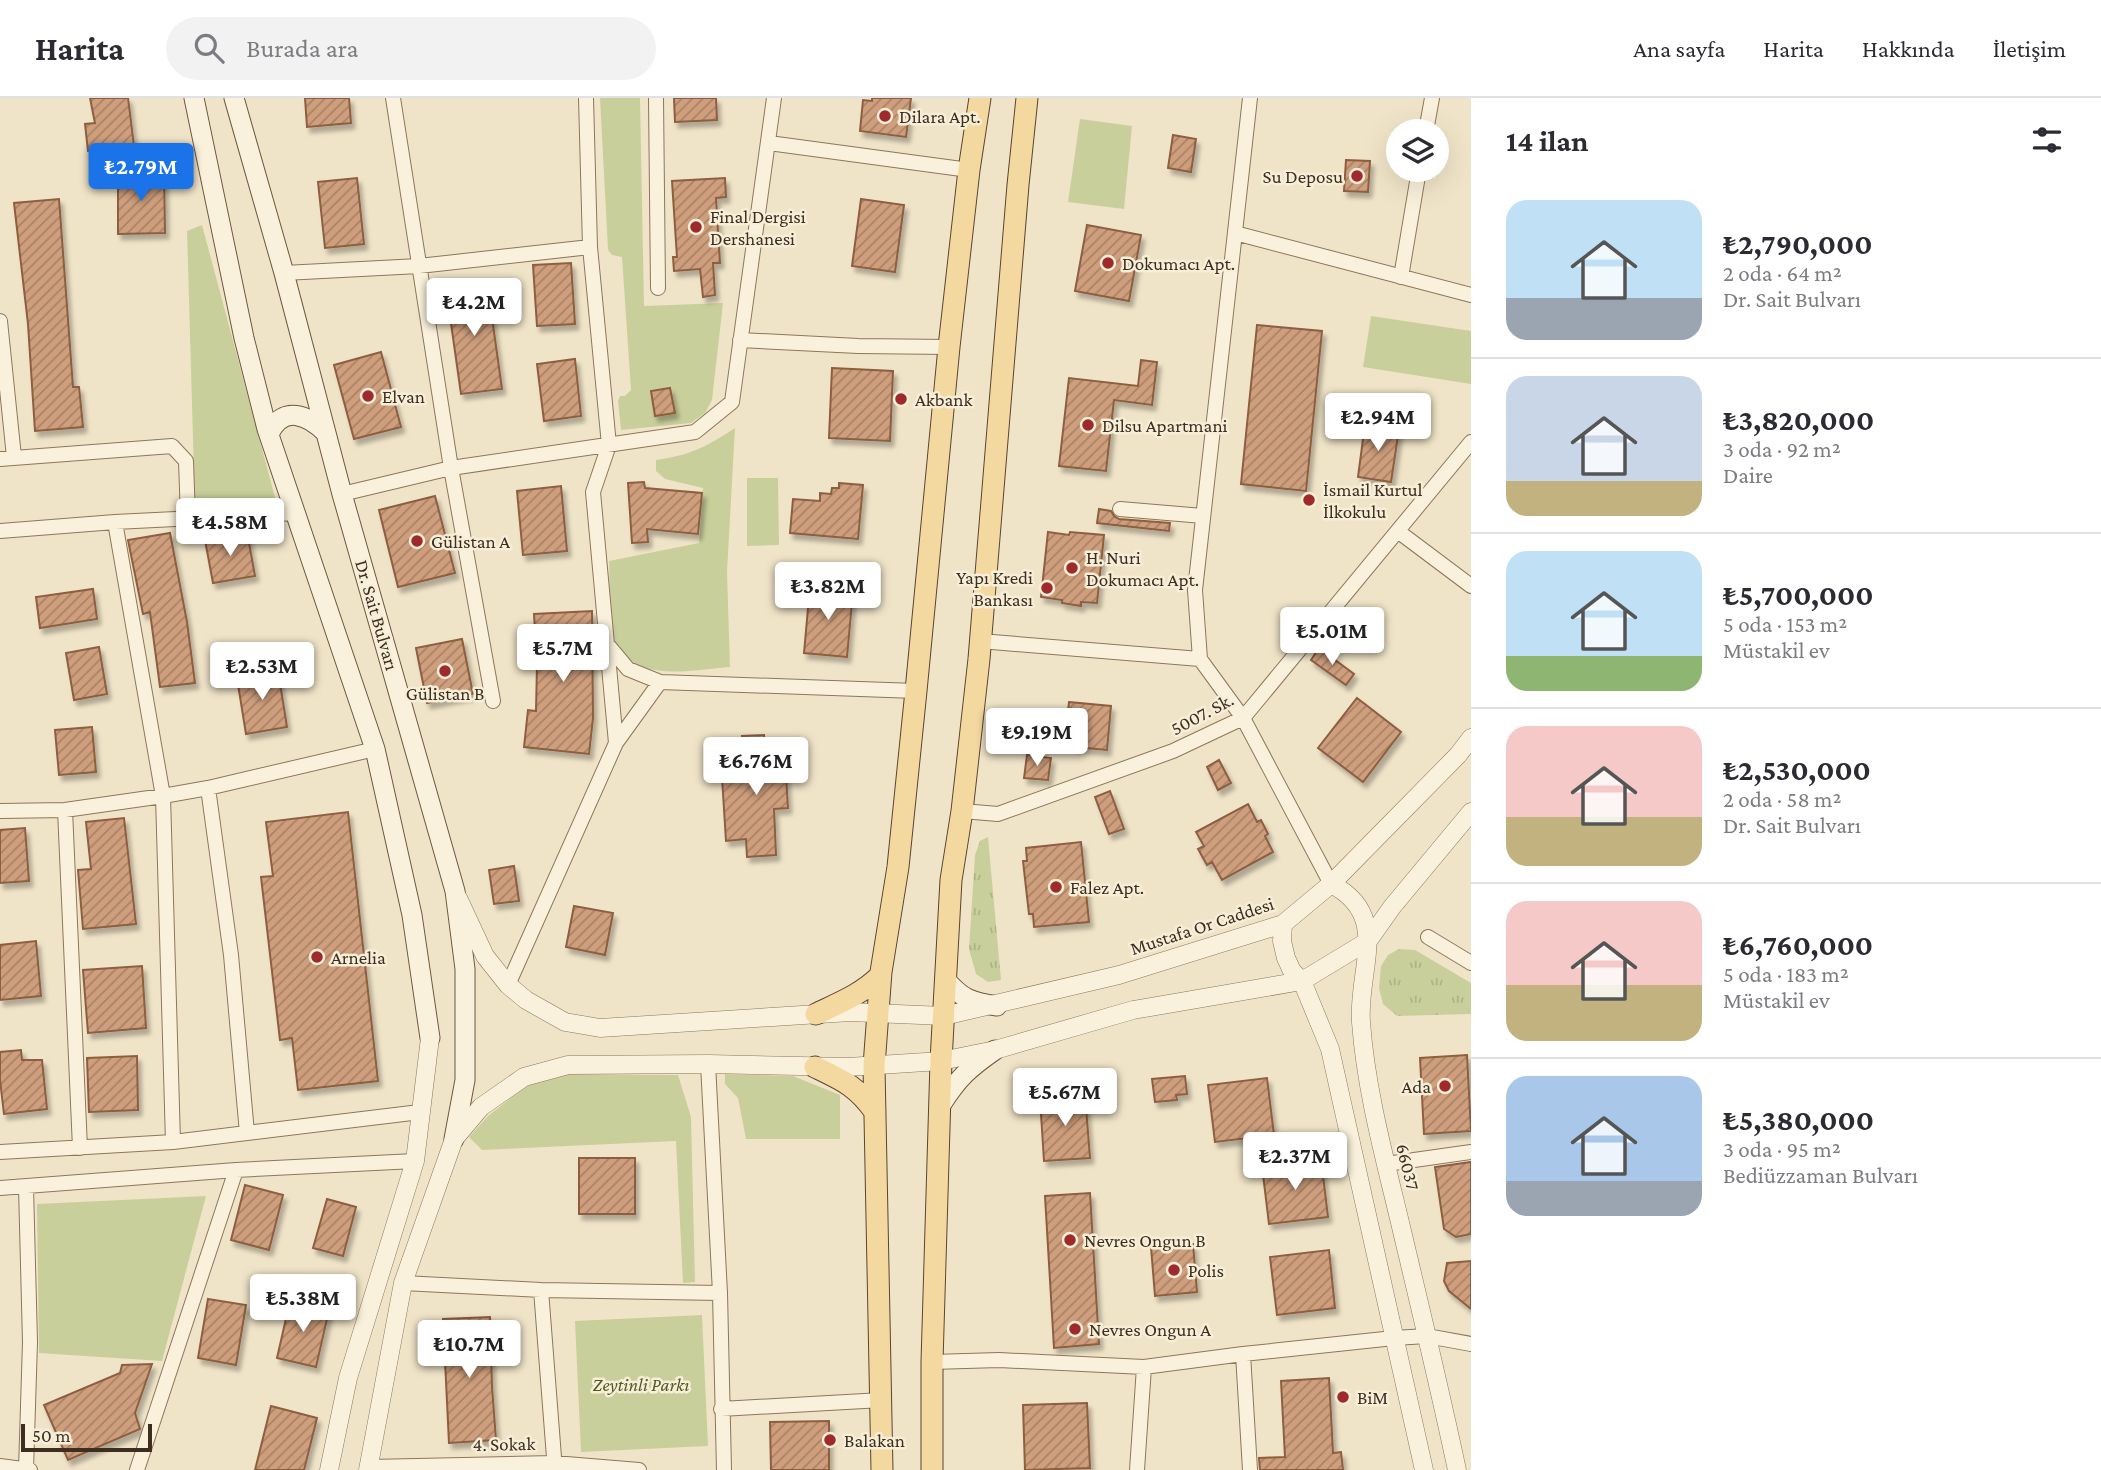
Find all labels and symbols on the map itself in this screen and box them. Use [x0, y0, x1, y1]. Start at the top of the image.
place label: Dilara Apt. [899, 106, 981, 127]
marker: Dilara Apt. [877, 108, 893, 124]
pin: ₺2.79M [84, 144, 198, 203]
place label: Su Deposu [1263, 166, 1343, 187]
marker: Su Deposu [1349, 168, 1365, 184]
place label: Final Dergisi Dershanesi [710, 206, 806, 249]
marker: Final Dergisi Dershanesi [688, 219, 704, 235]
place label: Dokumacı Apt. [1122, 253, 1235, 274]
marker: Dokumacı Apt. [1100, 255, 1116, 271]
pin: ₺4.2M [425, 278, 523, 338]
place label: Elvan [382, 386, 425, 407]
marker: Elvan [360, 388, 376, 404]
place label: Akbank [915, 389, 973, 410]
marker: Akbank [893, 391, 909, 407]
pin: ₺2.94M [1321, 394, 1435, 453]
place label: Dilsu Apartmani [1102, 415, 1228, 436]
marker: Dilsu Apartmani [1080, 417, 1096, 433]
place label: İsmail Kurtul İlkokulu [1323, 479, 1423, 522]
marker: İsmail Kurtul İlkokulu [1301, 492, 1317, 508]
pin: ₺4.58M [173, 498, 287, 558]
place label: Gülistan A [431, 531, 510, 552]
marker: Gülistan A [409, 533, 425, 549]
place label: H. Nuri Dokumacı Apt. [1086, 547, 1199, 590]
street label: Dr. Sait Bulvarı [351, 557, 403, 673]
marker: H. Nuri Dokumacı Apt. [1064, 560, 1080, 576]
pin: ₺3.82M [771, 562, 885, 622]
place label: Yapı Kredi Bankası [956, 567, 1033, 610]
marker: Yapı Kredi Bankası [1039, 580, 1055, 596]
pin: ₺5.01M [1275, 608, 1389, 667]
pin: ₺5.7M [514, 624, 612, 684]
pin: ₺2.53M [205, 642, 319, 702]
marker: Gülistan B [437, 663, 453, 679]
place label: Gülistan B [406, 683, 484, 704]
street label: 5007. Sk. [1167, 689, 1237, 739]
pin: ₺9.19M [980, 708, 1094, 768]
pin: ₺6.76M [699, 738, 813, 797]
place label: Falez Apt. [1070, 877, 1144, 898]
marker: Falez Apt. [1048, 879, 1064, 895]
street label: Mustafa Or Caddesi [1127, 893, 1277, 959]
place label: Arnelia [331, 947, 386, 968]
marker: Arnelia [309, 949, 325, 965]
pin: ₺5.67M [1008, 1068, 1122, 1128]
place label: Ada [1401, 1076, 1431, 1097]
marker: Ada [1437, 1078, 1453, 1094]
pin: ₺2.37M [1238, 1132, 1352, 1192]
street label: 66037 [1392, 1141, 1424, 1193]
place label: Nevres Ongun B [1084, 1230, 1206, 1251]
marker: Nevres Ongun B [1062, 1232, 1078, 1248]
place label: Polis [1188, 1260, 1224, 1281]
marker: Polis [1166, 1262, 1182, 1278]
pin: ₺5.38M [246, 1274, 360, 1334]
place label: Nevres Ongun A [1089, 1319, 1211, 1340]
pin: ₺10.7M [412, 1320, 526, 1380]
marker: Nevres Ongun A [1067, 1321, 1083, 1337]
park label: Zeytinli Parkı [593, 1374, 689, 1395]
place label: BiM [1357, 1387, 1388, 1408]
marker: BiM [1335, 1389, 1351, 1405]
scale bar [21, 1421, 152, 1453]
place label: Balakan [844, 1430, 905, 1451]
marker: Balakan [822, 1432, 838, 1448]
street label: 4. Sokak [472, 1433, 536, 1455]

